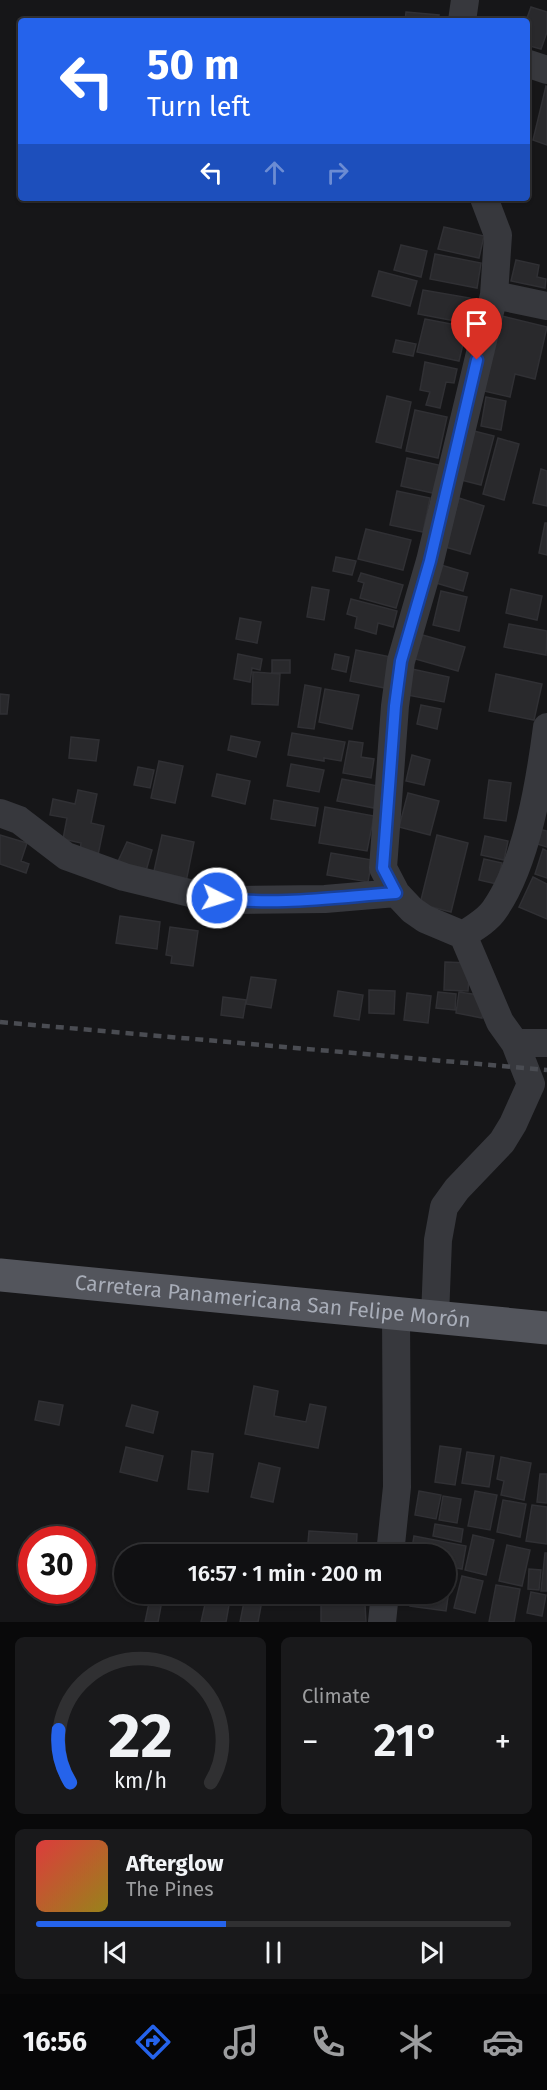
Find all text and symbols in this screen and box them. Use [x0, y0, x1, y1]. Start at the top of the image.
text: 50 m [147, 40, 240, 90]
icon: left [48, 42, 126, 120]
text: Turn left [147, 91, 250, 123]
icon: left [195, 156, 228, 189]
icon: ahead [258, 156, 291, 189]
icon: right [321, 156, 354, 189]
pin [451, 298, 502, 360]
icon: arrive [460, 307, 493, 340]
position arrow [185, 866, 249, 930]
street label: Carretera Panamericana San Felipe Morón [74, 1269, 472, 1334]
speed limit sign: 30 [18, 1526, 96, 1604]
text: 16:57 · 1 min · 200 m [188, 1560, 382, 1587]
text: Climate [302, 1684, 370, 1708]
text: 22 [108, 1699, 173, 1774]
text: 21° [374, 1714, 440, 1768]
text: − [302, 1722, 319, 1762]
text: + [495, 1722, 511, 1762]
text: km/h [114, 1768, 167, 1794]
text: Afterglow [126, 1850, 223, 1877]
text: The Pines [126, 1877, 213, 1901]
icon: previous [99, 1936, 132, 1969]
icon: pause [257, 1936, 290, 1969]
icon: next [415, 1936, 448, 1969]
icon: directions [132, 2021, 174, 2063]
icon: music [220, 2021, 262, 2063]
icon: phone [307, 2021, 349, 2063]
icon: climate [395, 2021, 437, 2063]
icon: car [482, 2021, 524, 2063]
text: 16:56 [23, 2026, 87, 2058]

